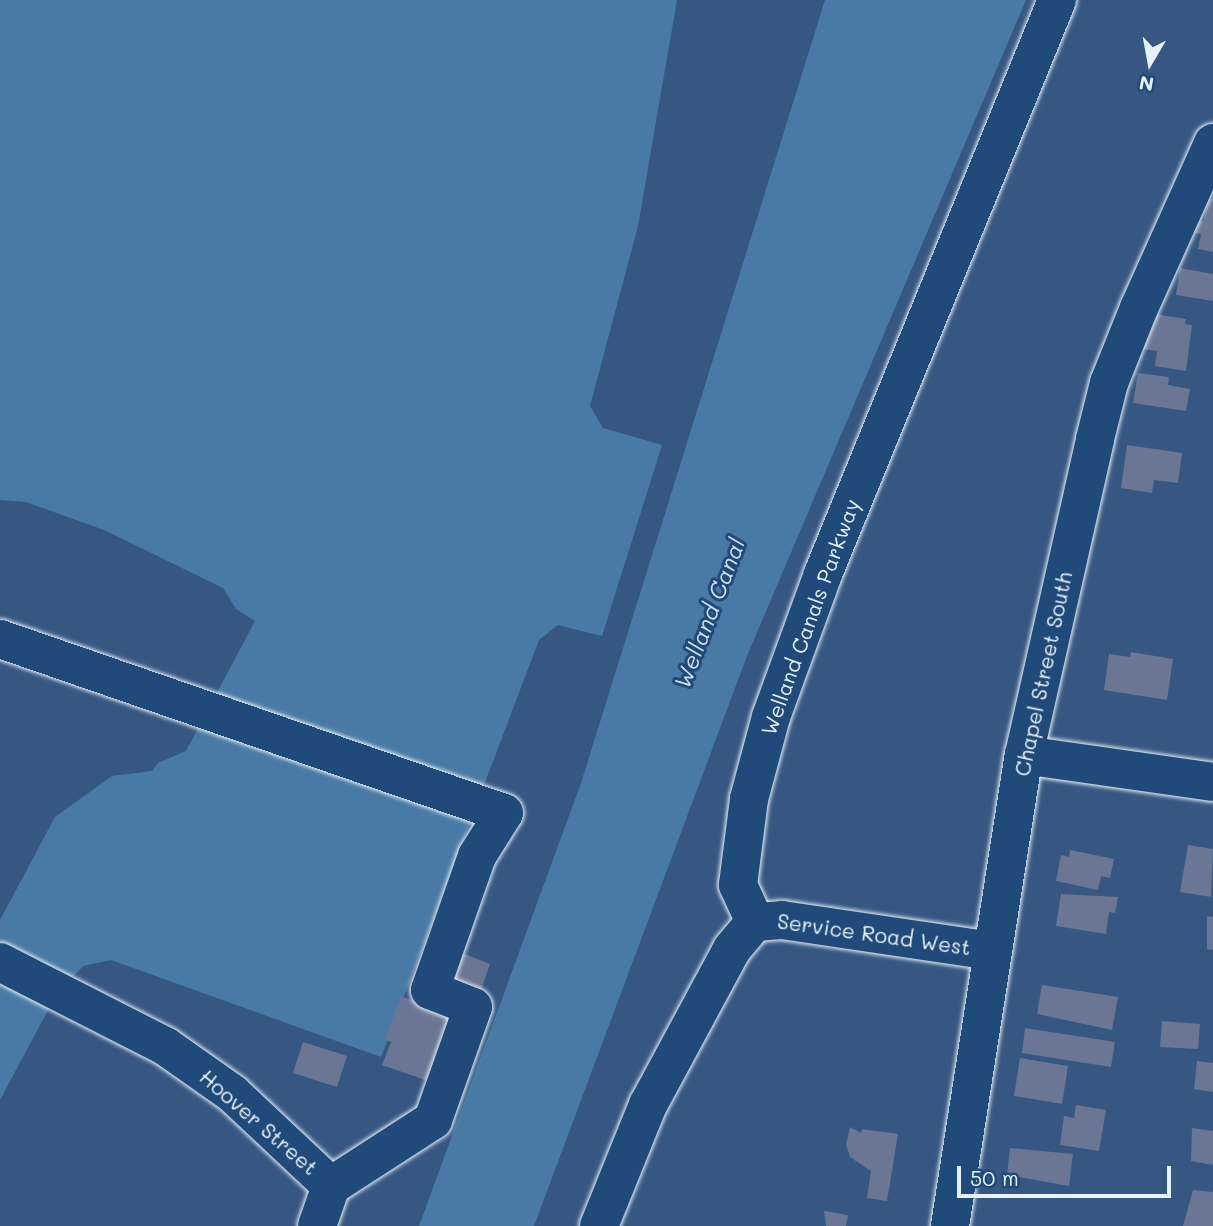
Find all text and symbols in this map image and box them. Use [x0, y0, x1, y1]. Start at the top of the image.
north arrow [1115, 28, 1185, 98]
text: N [1137, 71, 1156, 98]
street label: Welland Canals Parkway [755, 495, 865, 739]
water label: Welland Canal [668, 534, 750, 692]
street label: Chapel Street South [1009, 570, 1077, 778]
street label: Service Road West [776, 908, 972, 960]
street label: Hoover Street [195, 1064, 323, 1180]
scale bar [961, 1152, 1174, 1196]
text: 50 m [970, 1164, 1019, 1191]

